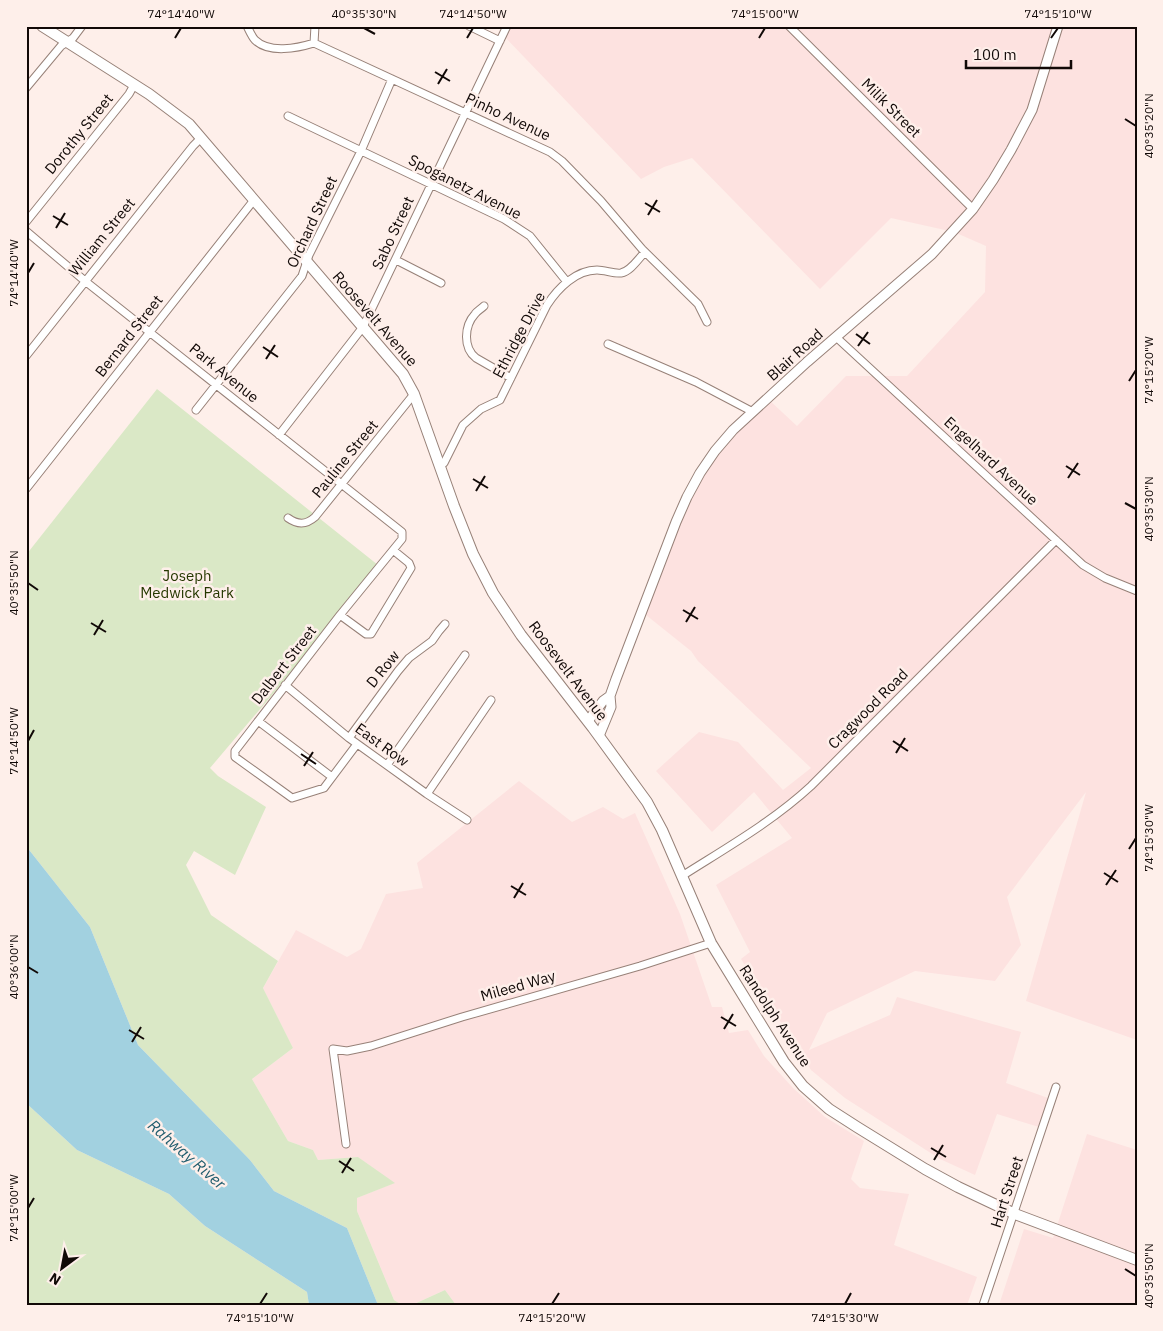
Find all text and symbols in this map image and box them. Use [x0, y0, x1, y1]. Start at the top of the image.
text: 74°14'40"W [147, 6, 215, 21]
text: 40°35'30"N [331, 6, 397, 21]
text: 74°14'50"W [439, 6, 507, 21]
text: 74°15'00"W [731, 6, 799, 21]
text: 74°15'10"W [1024, 6, 1092, 21]
scale bar [966, 38, 1070, 70]
text: 100 m [973, 45, 1017, 64]
street label: Milik Street [858, 74, 925, 141]
street label: Pinho Avenue [463, 89, 554, 145]
street label: Dorothy Street [40, 90, 117, 178]
text: 40°35'20"N [1141, 93, 1156, 159]
street label: Spoganetz Avenue [406, 150, 525, 223]
street label: Orchard Street [282, 173, 341, 271]
street label: Sabo Street [367, 193, 418, 272]
street label: William Street [64, 194, 139, 279]
text: 74°14'40"W [6, 239, 21, 307]
street label: Roosevelt Avenue [329, 267, 422, 370]
street label: Ethridge Drive [488, 288, 549, 381]
street label: Bernard Street [91, 291, 167, 380]
street label: Blair Road [763, 324, 827, 385]
text: 74°15'20"W [1141, 336, 1156, 404]
street label: Park Avenue [186, 339, 263, 406]
street label: Engelhard Avenue [940, 412, 1042, 509]
street label: Pauline Street [307, 416, 382, 501]
text: 40°35'30"N [1141, 476, 1156, 542]
text: 40°35'50"N [6, 550, 21, 616]
park label: Joseph Medwick Park [140, 566, 234, 602]
street label: Roosevelt Avenue [525, 617, 612, 724]
street label: Dalbert Street [247, 622, 320, 708]
street label: D Row [362, 646, 404, 691]
street label: Cragwood Road [824, 665, 912, 753]
text: 74°14'50"W [6, 707, 21, 775]
street label: East Row [352, 719, 413, 771]
text: 74°15'30"W [1141, 804, 1156, 872]
text: 40°36'00"N [6, 934, 21, 1000]
street label: Randolph Avenue [735, 961, 816, 1070]
street label: Mileed Way [478, 966, 558, 1005]
water label: Rahway River [144, 1115, 231, 1194]
street label: Hart Street [986, 1154, 1027, 1230]
text: 74°15'00"W [6, 1174, 21, 1242]
text: 40°35'50"N [1141, 1243, 1156, 1309]
north arrow [38, 1244, 88, 1294]
text: N [46, 1269, 64, 1289]
text: 74°15'10"W [226, 1310, 294, 1325]
text: 74°15'20"W [518, 1310, 586, 1325]
text: 74°15'30"W [811, 1310, 879, 1325]

